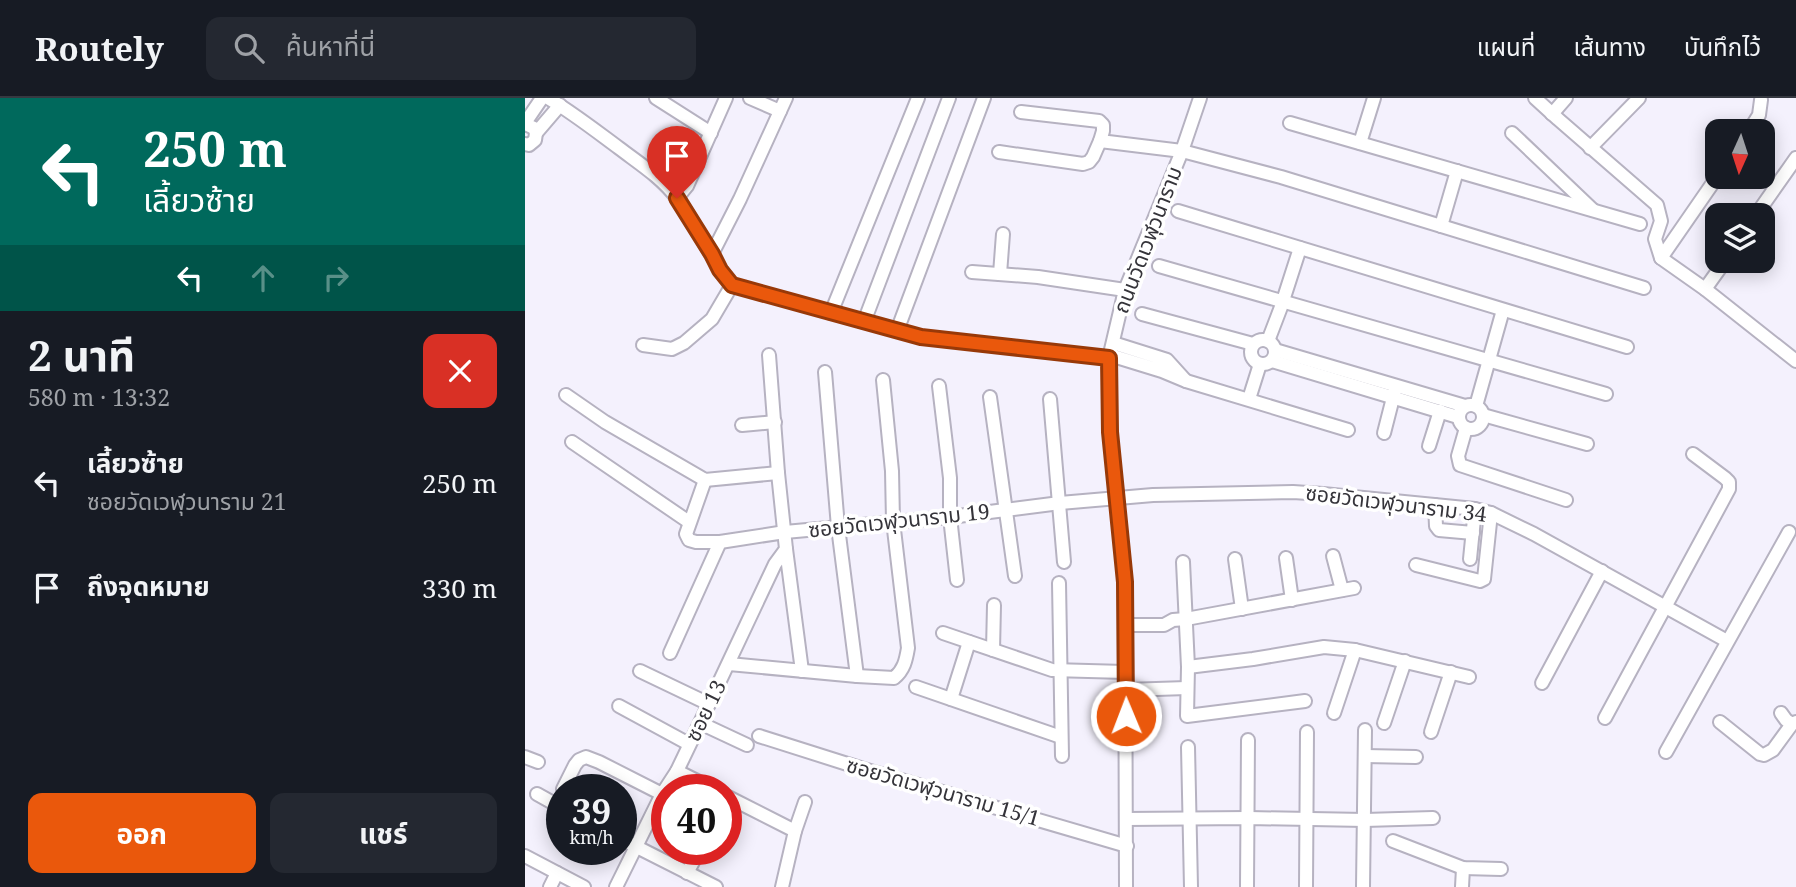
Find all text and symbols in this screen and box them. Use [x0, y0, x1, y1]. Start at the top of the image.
search box [206, 17, 696, 80]
text: Routely [35, 26, 164, 71]
text: ค้นหาที่นี่ [286, 28, 375, 64]
icon: search [230, 29, 268, 67]
text: แผนที่ [1477, 30, 1535, 63]
text: เส้นทาง [1573, 30, 1646, 63]
text: บันทึกไว้ [1684, 30, 1761, 63]
text: 250 m [143, 115, 287, 181]
north arrow [1705, 119, 1775, 189]
map controls [1705, 119, 1775, 273]
icon: left [28, 126, 119, 217]
pin [647, 126, 707, 198]
icon: arrive [658, 137, 696, 175]
street label: ถนนวัดเวฬุวนาราม [1106, 162, 1188, 317]
text: เลี้ยวซ้าย [143, 178, 255, 221]
button: layers [1705, 203, 1775, 273]
icon: left [171, 259, 209, 297]
icon: ahead [244, 259, 282, 297]
icon: right [317, 259, 355, 297]
text: 2 นาที [28, 326, 135, 383]
button: close [423, 334, 497, 408]
text: 580 m · 13:32 [28, 381, 170, 413]
text: เลี้ยวซ้าย [87, 445, 184, 481]
icon: left [28, 464, 66, 502]
text: 250 m [422, 465, 497, 501]
street label: ซอยวัดเวฬุวนาราม 34 [1304, 478, 1488, 528]
text: ซอยวัดเวฬุวนาราม 21 [87, 485, 287, 517]
street label: ซอยวัดเวฬุวนาราม 19 [807, 497, 991, 543]
text: ถึงจุดหมาย [87, 568, 210, 604]
icon: arrive [28, 569, 66, 607]
text: 330 m [422, 570, 497, 606]
street label: ซอย 13 [678, 675, 732, 746]
position arrow [1089, 679, 1163, 753]
street label: ซอยวัดเวฬุวนาราม 15/1 [843, 750, 1043, 832]
speed limit sign: 40 [651, 774, 742, 865]
text: 39 [572, 787, 611, 834]
button: ออก [28, 793, 256, 873]
button: แชร์ [270, 793, 497, 873]
text: km/h [569, 825, 614, 849]

